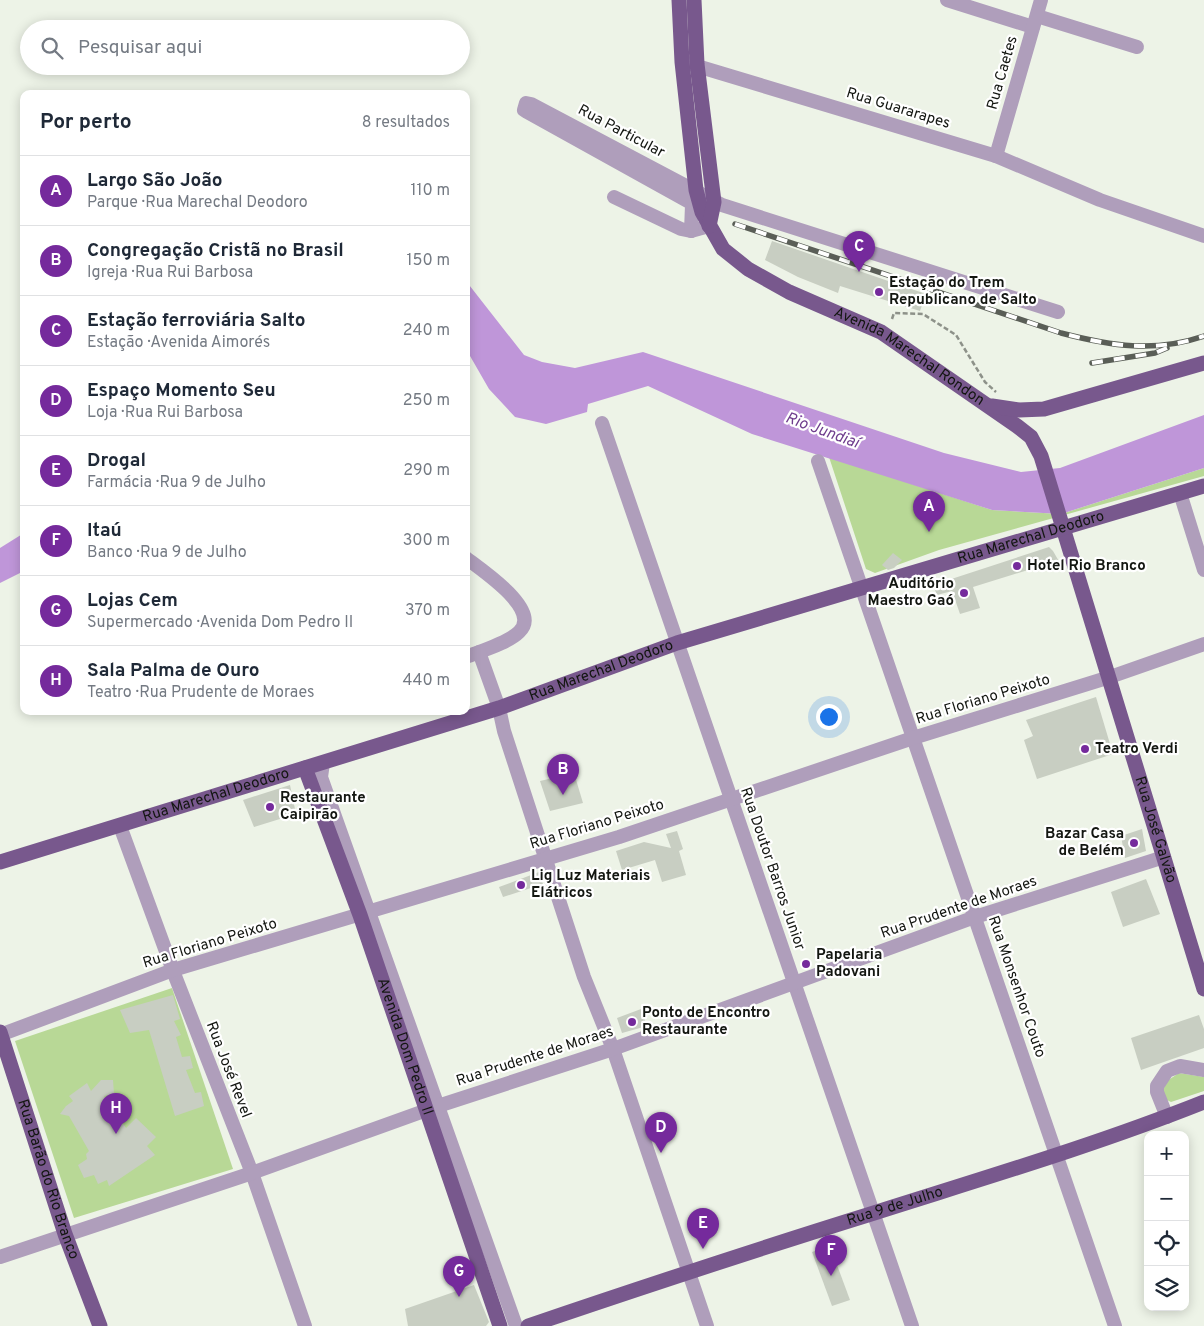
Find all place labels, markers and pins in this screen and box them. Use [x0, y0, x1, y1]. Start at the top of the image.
pin: C [843, 231, 875, 272]
place label: Estação do Trem Republicano de Salto [889, 274, 1037, 310]
marker: Estação do Trem Republicano de Salto [873, 286, 885, 298]
pin: A [913, 491, 945, 532]
place label: Hotel Rio Branco [1027, 557, 1146, 576]
marker: Hotel Rio Branco [1011, 560, 1023, 572]
place label: Auditório Maestro Gaó [867, 575, 954, 611]
marker: Auditório Maestro Gaó [958, 587, 970, 599]
place label: Teatro Verdi [1095, 740, 1178, 759]
marker: Teatro Verdi [1079, 743, 1091, 755]
pin: B [547, 754, 579, 795]
place label: Restaurante Caipirão [280, 789, 366, 825]
marker: Restaurante Caipirão [264, 801, 276, 813]
place label: Bazar Casa de Belém [1045, 825, 1124, 861]
marker: Bazar Casa de Belém [1128, 837, 1140, 849]
place label: Lig Luz Materiais Elátricos [531, 867, 650, 903]
marker: Lig Luz Materiais Elátricos [515, 879, 527, 891]
place label: Papelaria Padovani [816, 946, 882, 982]
marker: Papelaria Padovani [800, 958, 812, 970]
place label: Ponto de Encontro Restaurante [642, 1004, 770, 1040]
marker: Ponto de Encontro Restaurante [626, 1016, 638, 1028]
pin: H [100, 1093, 132, 1134]
pin: D [645, 1112, 677, 1153]
pin: E [687, 1208, 719, 1249]
pin: F [815, 1235, 847, 1276]
pin: G [443, 1256, 475, 1297]

